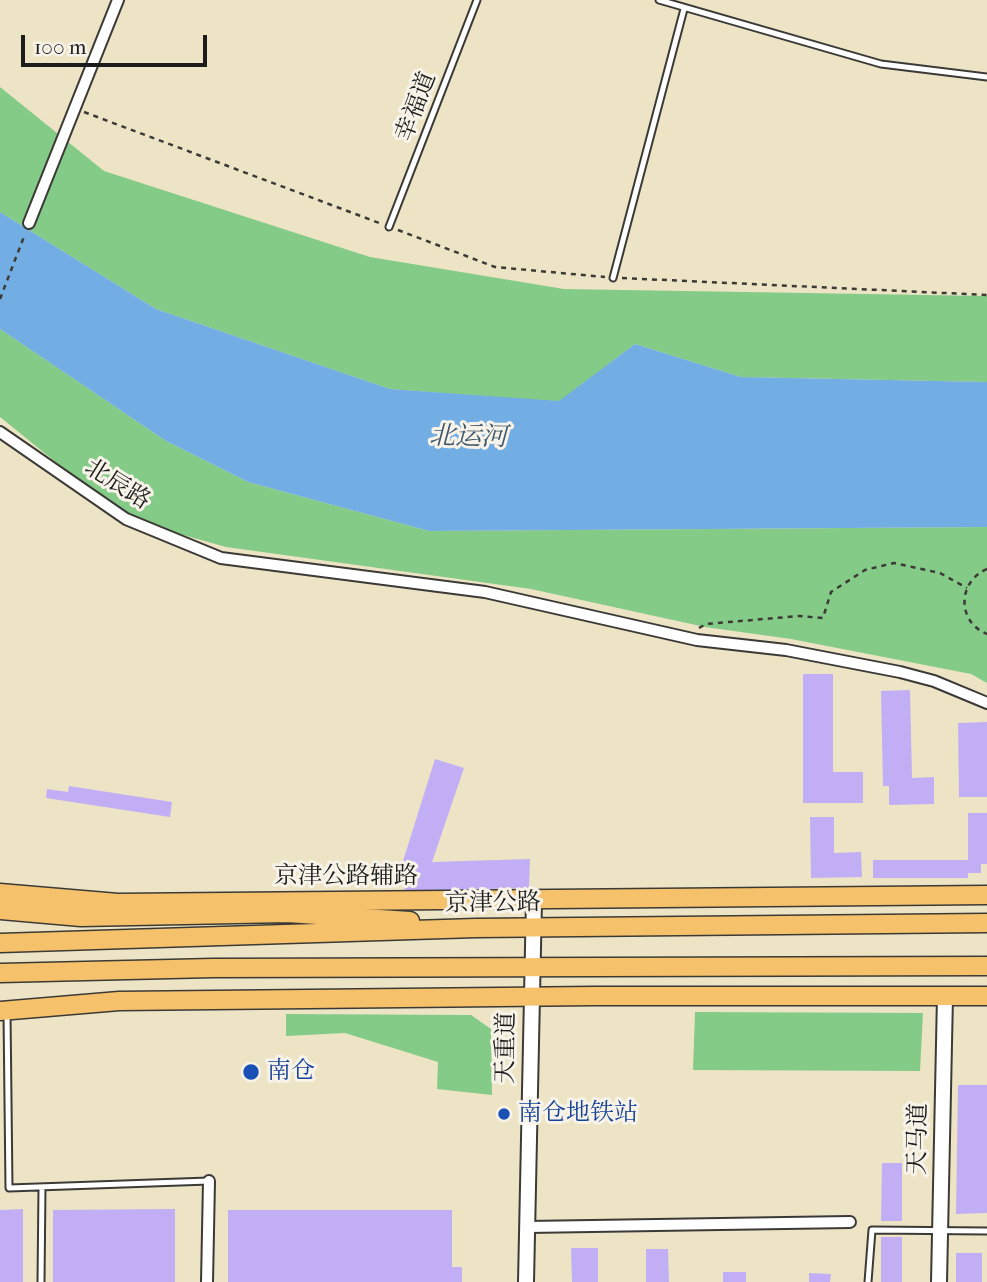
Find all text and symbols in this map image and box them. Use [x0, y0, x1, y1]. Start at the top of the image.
scale bar [24, 21, 210, 65]
text: 100 m [34, 35, 87, 59]
street label: 幸福道 [391, 68, 443, 146]
water label: 北运河 [429, 422, 507, 454]
street label: 北辰路 [79, 454, 155, 516]
street label: 京津公路辅路 [274, 863, 418, 891]
street label: 京津公路 [445, 889, 541, 919]
street label: 天重道 [492, 1012, 522, 1084]
place label: 南仓 [267, 1058, 315, 1086]
marker: 南仓 [241, 1062, 261, 1082]
place label: 南仓地铁站 [518, 1100, 638, 1128]
street label: 天马道 [904, 1103, 934, 1175]
marker: 南仓地铁站 [496, 1106, 512, 1122]

